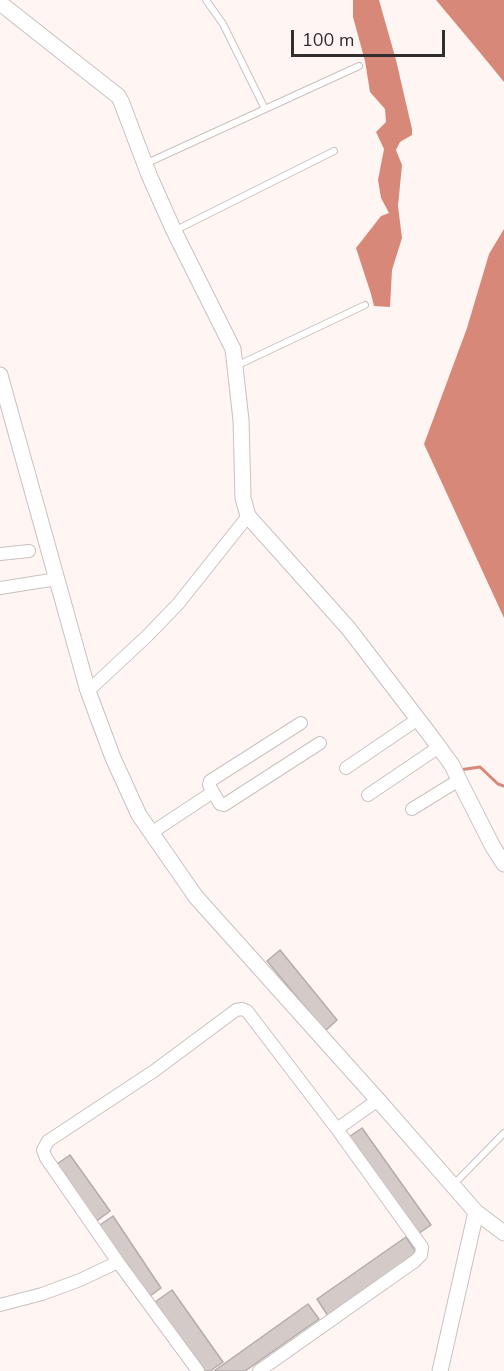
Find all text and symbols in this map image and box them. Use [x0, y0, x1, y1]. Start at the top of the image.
scale bar [294, 18, 448, 56]
text: 100 m [302, 28, 354, 52]

